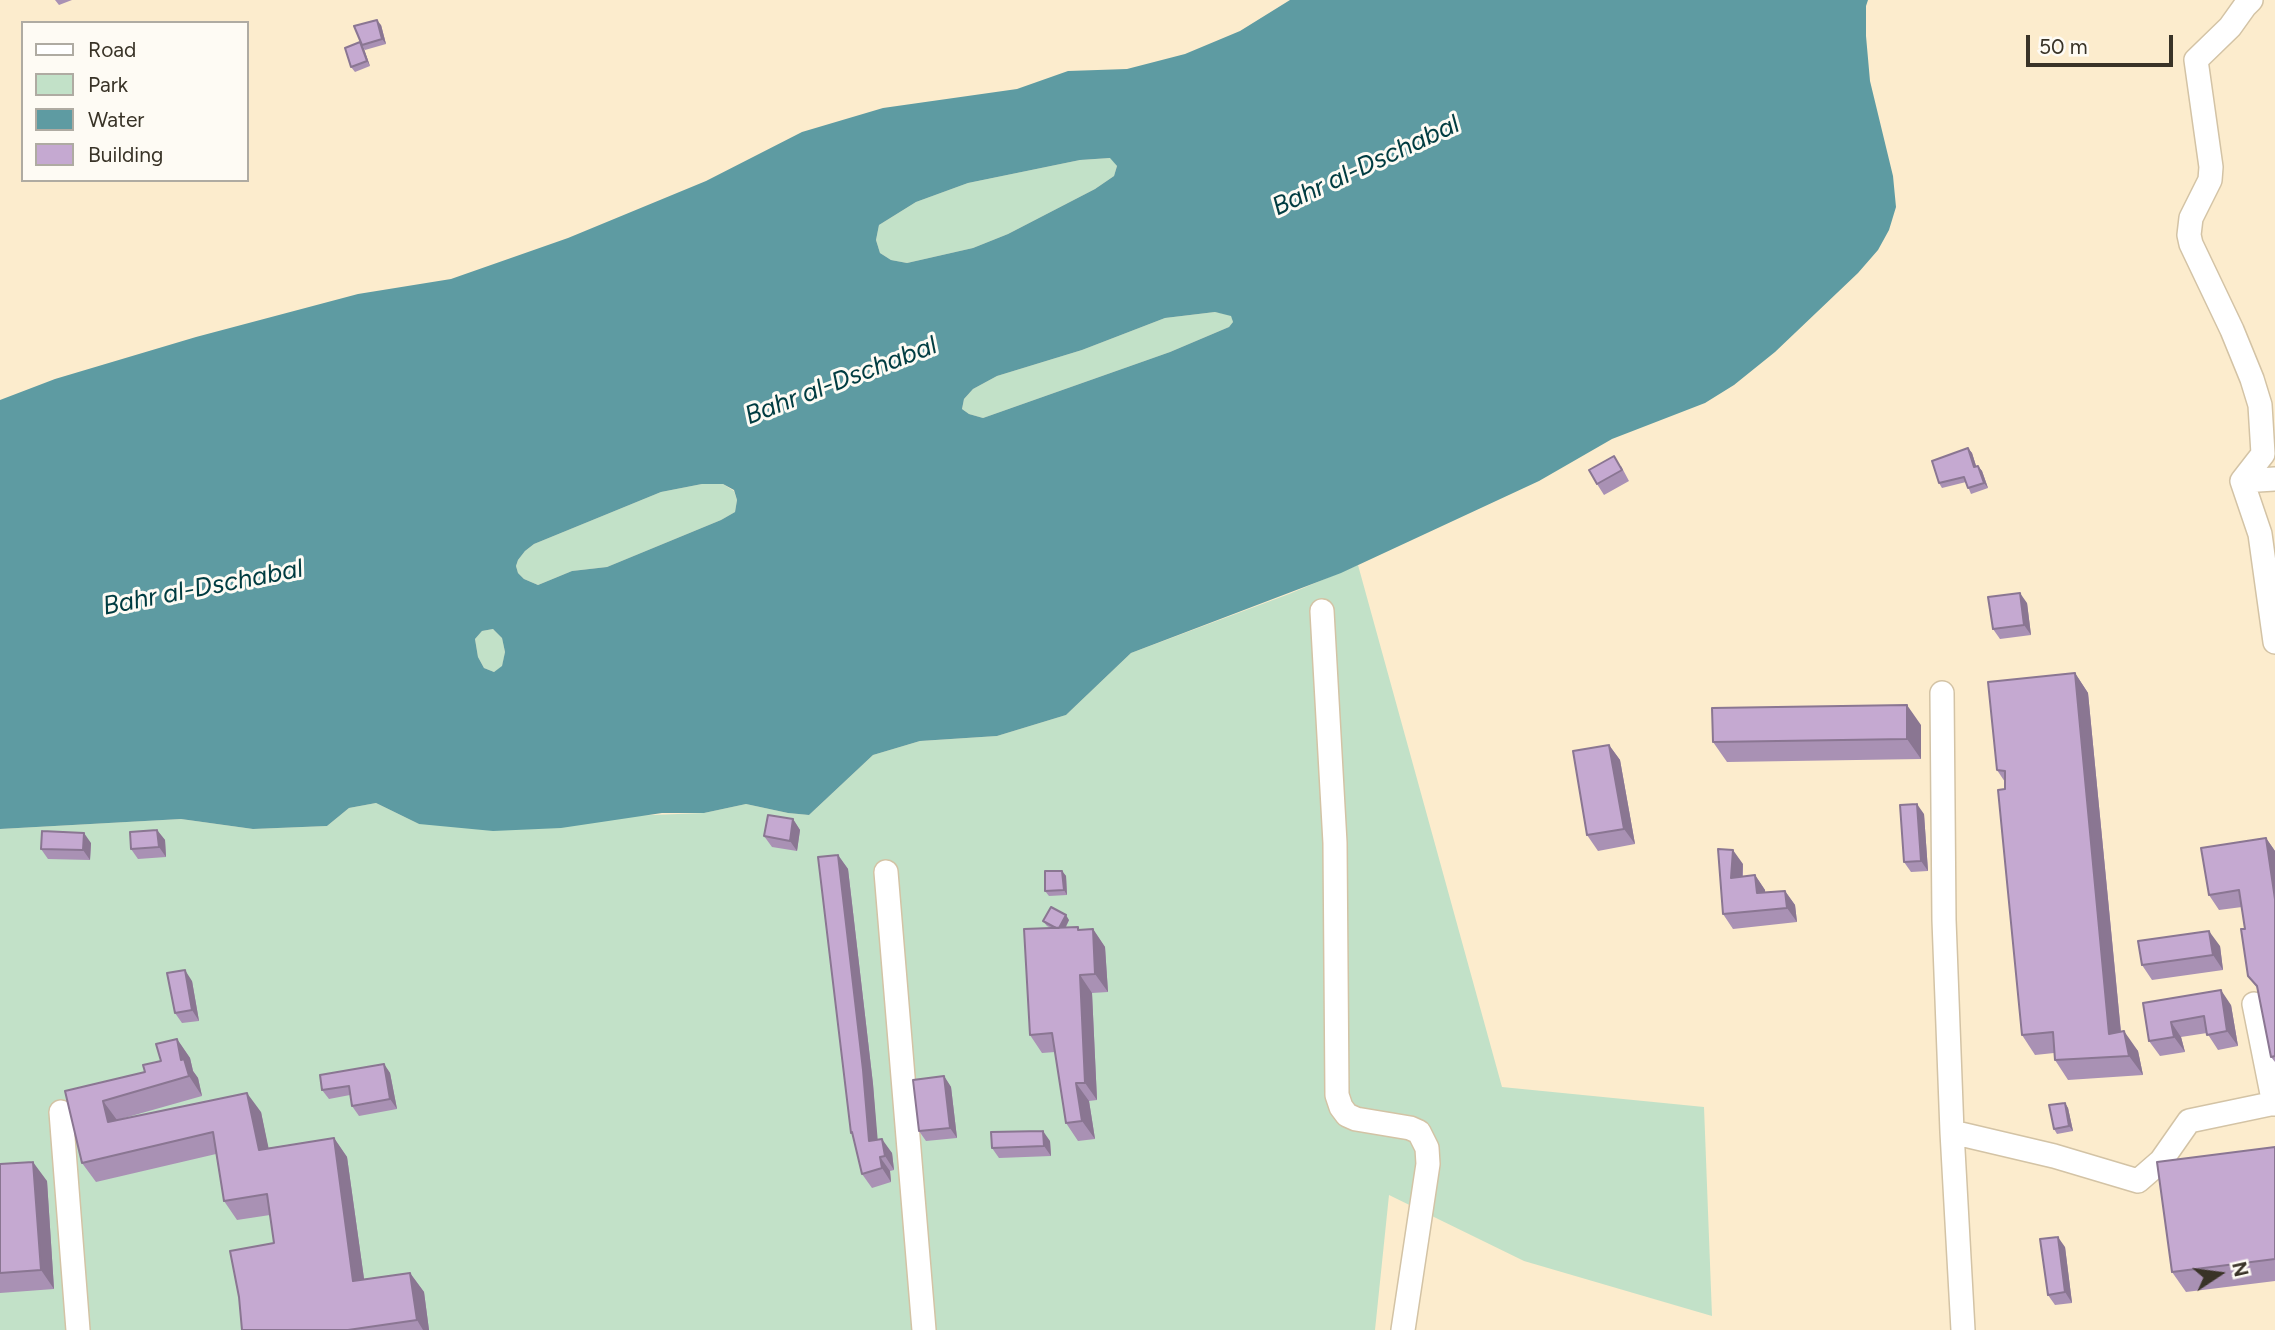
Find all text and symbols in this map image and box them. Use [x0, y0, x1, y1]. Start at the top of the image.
legend [21, 21, 248, 182]
scale bar [2030, 21, 2177, 65]
text: 50 m [2039, 34, 2088, 59]
text: Road [88, 37, 136, 62]
text: Park [88, 72, 128, 97]
text: Water [88, 107, 144, 132]
water label: Bahr al-Dschabal [1267, 109, 1465, 223]
text: Building [88, 142, 163, 167]
water label: Bahr al-Dschabal [741, 330, 941, 432]
water label: Bahr al-Dschabal [100, 553, 306, 623]
north arrow [2184, 1239, 2254, 1309]
text: N [2227, 1259, 2253, 1279]

